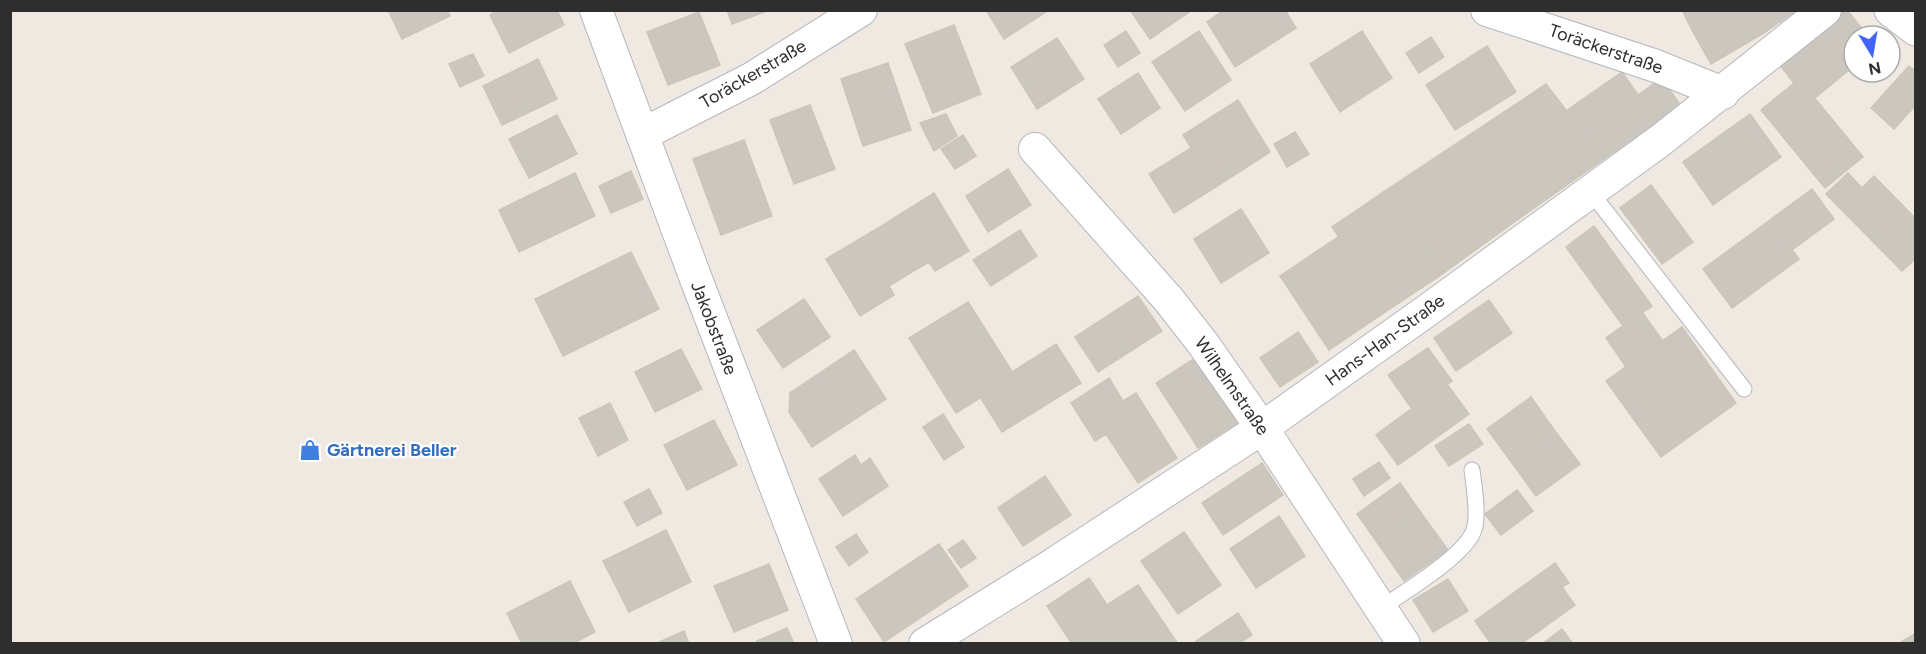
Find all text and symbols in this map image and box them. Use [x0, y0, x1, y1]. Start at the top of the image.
street label: Toräckerstraße [1546, 19, 1666, 79]
north arrow [1842, 24, 1902, 84]
street label: Toräckerstraße [696, 35, 810, 113]
text: N [1867, 58, 1883, 79]
street label: Jakobstraße [686, 278, 742, 378]
street label: Hans-Han-Straße [1321, 289, 1449, 391]
street label: Wilhelmstraße [1190, 333, 1274, 440]
shop icon: Gärtnerei Beller [298, 438, 322, 462]
place label: Gärtnerei Beller [327, 439, 457, 461]

